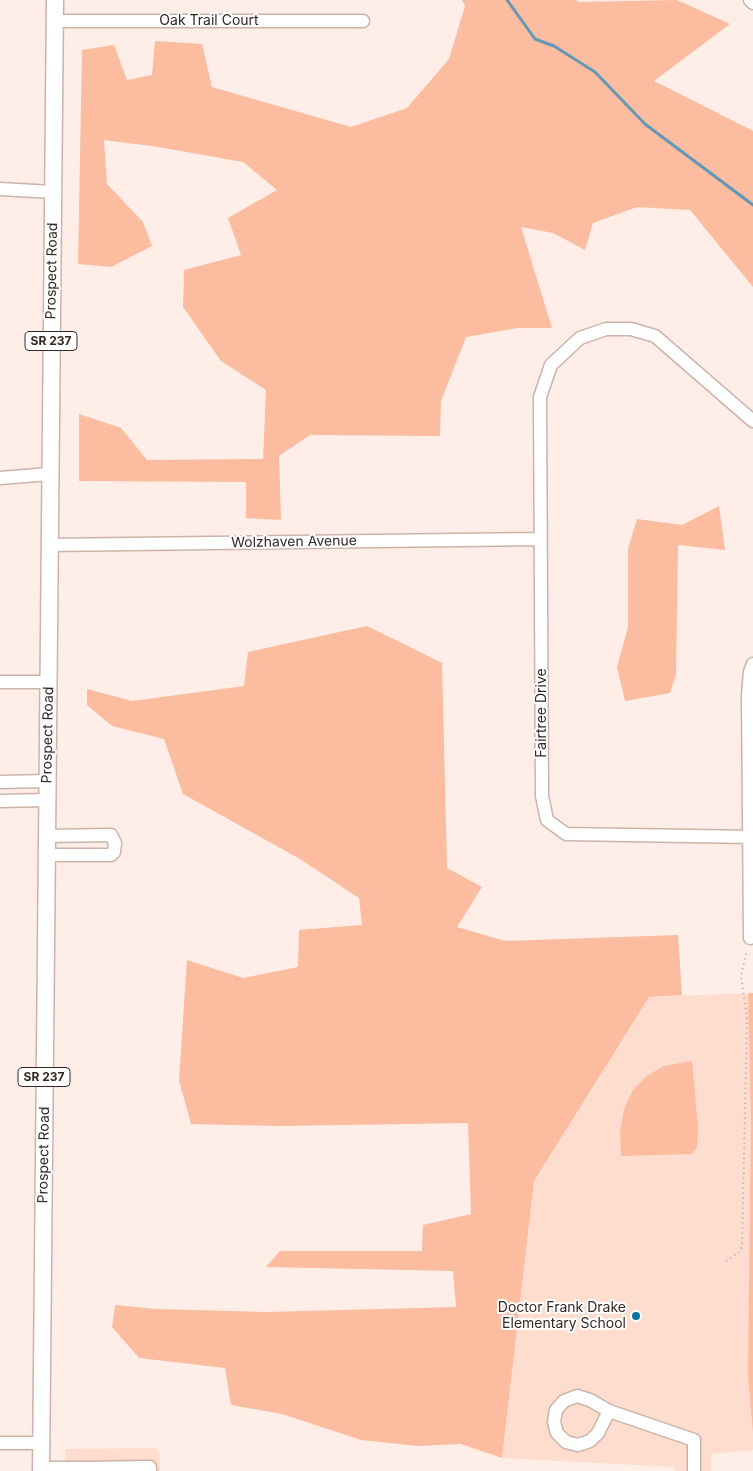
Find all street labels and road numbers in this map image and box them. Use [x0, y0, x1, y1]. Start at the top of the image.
street label: Oak Trail Court [159, 13, 259, 29]
street label: Prospect Road [43, 222, 61, 320]
road number: SR 237 [25, 332, 77, 351]
street label: Wolzhaven Avenue [231, 533, 357, 551]
street label: Fairtree Drive [534, 668, 550, 758]
street label: Prospect Road [39, 686, 57, 784]
road number: SR 237 [18, 1068, 70, 1086]
street label: Prospect Road [35, 1106, 53, 1204]

